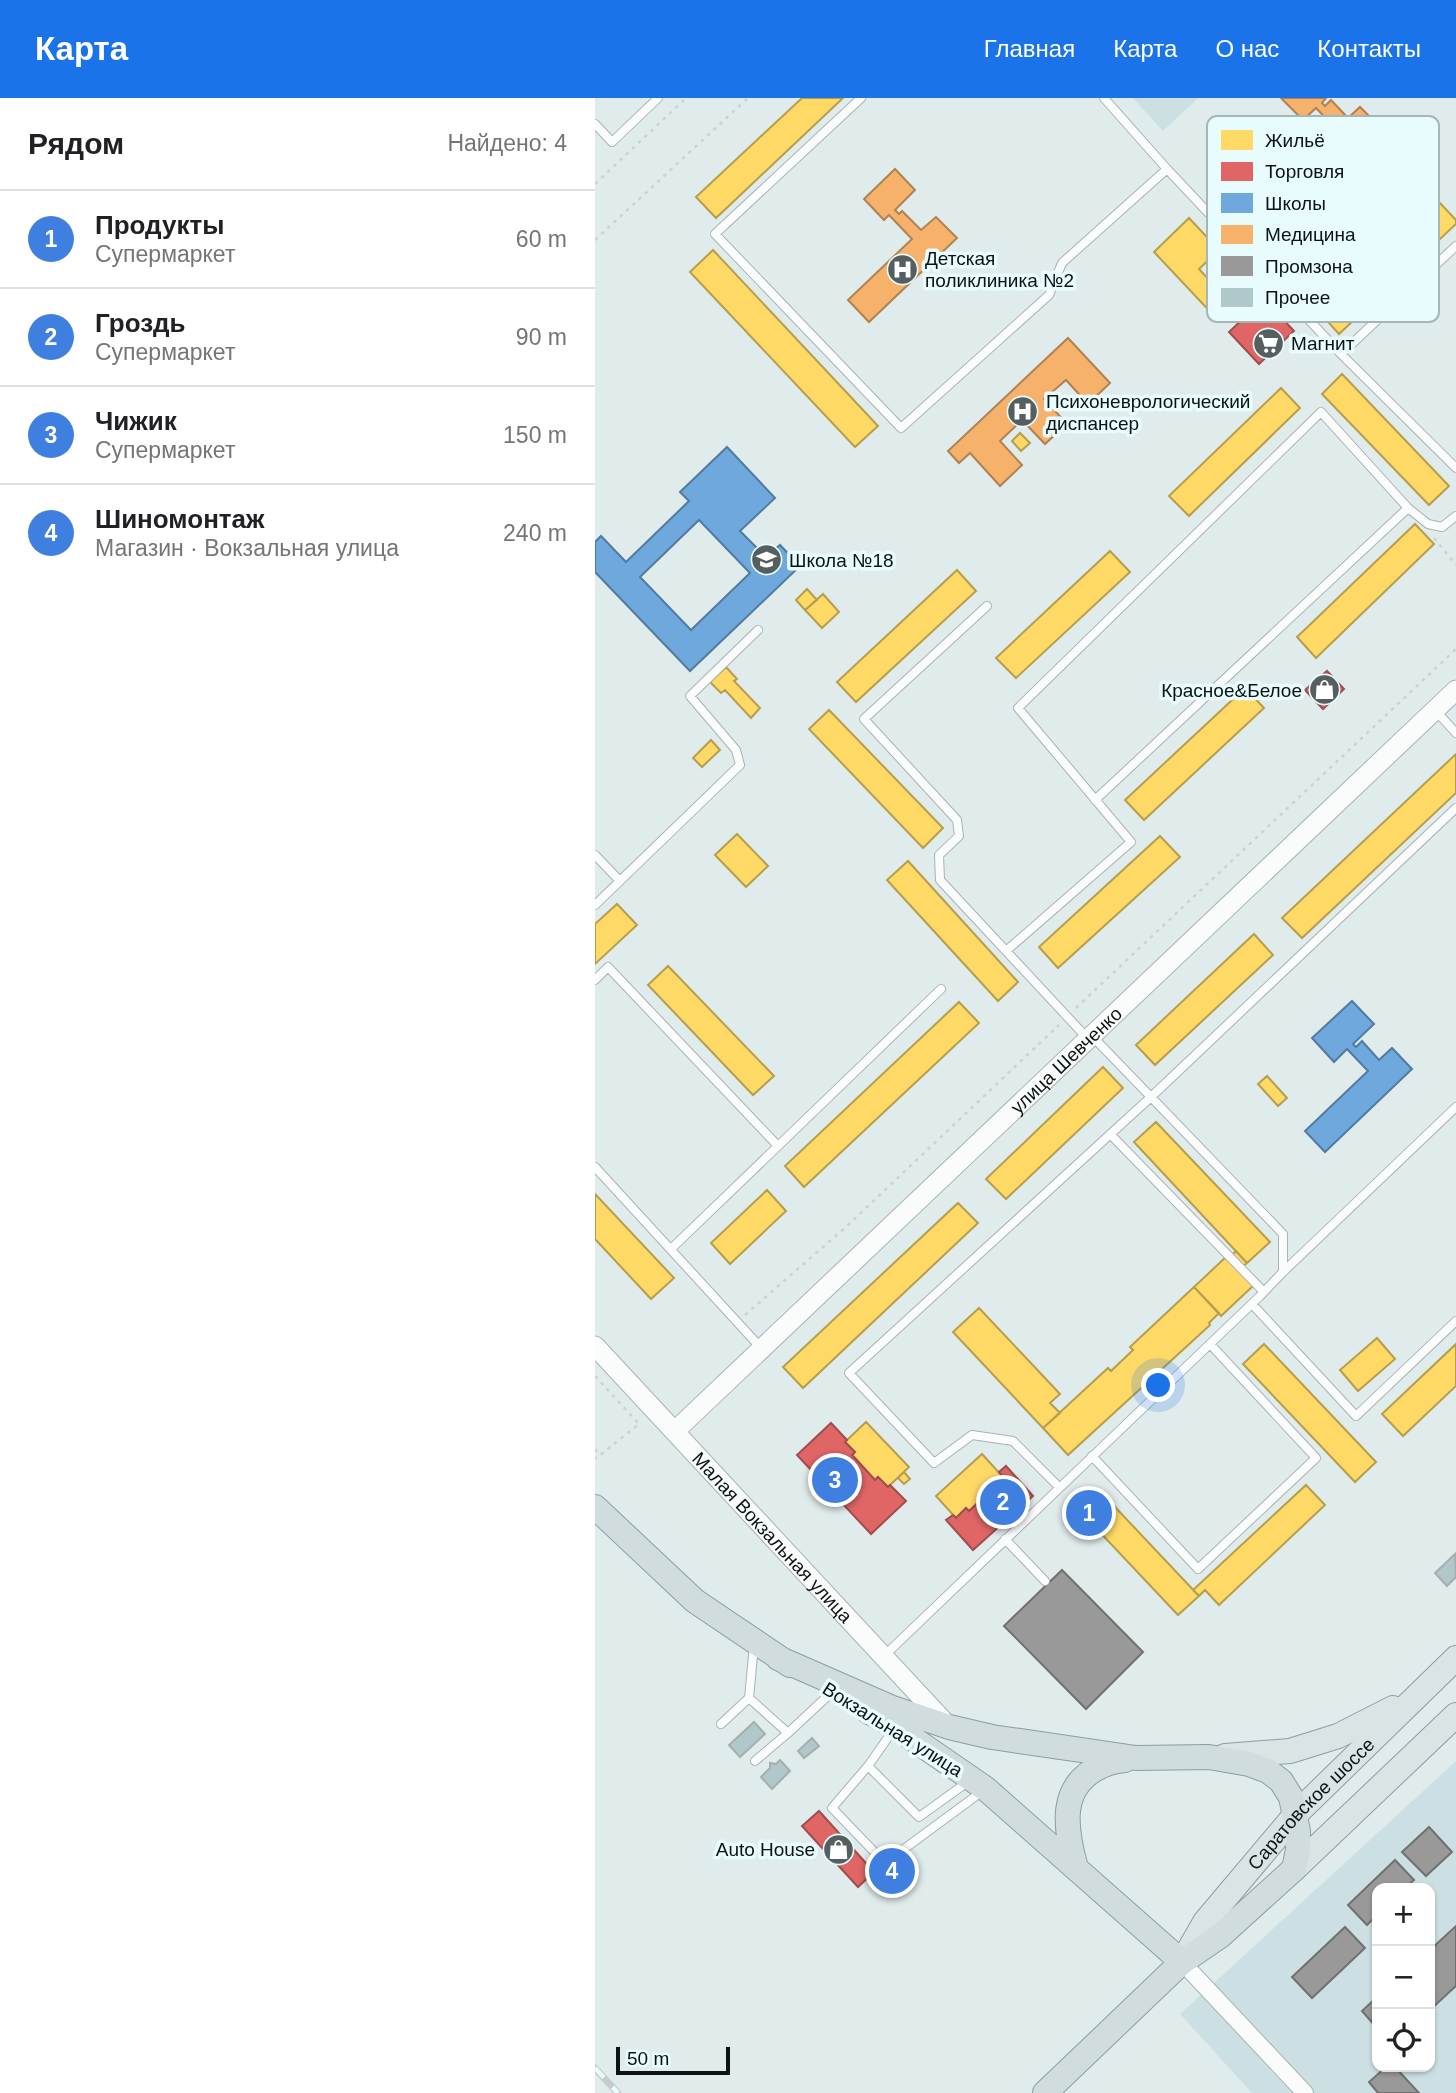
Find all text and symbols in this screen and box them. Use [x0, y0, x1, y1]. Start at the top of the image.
text: Карта [35, 30, 128, 67]
text: Главная [984, 35, 1075, 62]
text: Карта [1113, 35, 1177, 62]
text: О нас [1215, 35, 1279, 62]
text: Контакты [1317, 35, 1421, 62]
legend [1207, 116, 1439, 322]
text: Рядом [28, 127, 124, 160]
text: Найдено: 4 [447, 130, 567, 156]
text: Жильё [1265, 130, 1325, 151]
text: Торговля [1265, 161, 1344, 182]
text: Школы [1265, 193, 1326, 214]
text: Продукты [95, 210, 224, 240]
text: Медицина [1265, 224, 1356, 245]
text: 1 [45, 226, 57, 252]
text: 60 m [516, 226, 567, 252]
text: Супермаркет [95, 241, 235, 267]
place label: Детская поликлиника №2 [925, 248, 1074, 291]
hospital icon: Детская поликлиника №2 [885, 252, 919, 286]
text: Промзона [1265, 256, 1353, 277]
text: Прочее [1265, 287, 1330, 308]
text: Гроздь [95, 308, 186, 338]
text: 2 [45, 324, 57, 350]
text: 90 m [516, 324, 567, 350]
supermarket icon: Магнит [1251, 326, 1285, 360]
place label: Магнит [1291, 333, 1355, 354]
text: Супермаркет [95, 339, 235, 365]
place label: Психоневрологический диспансер [1046, 391, 1250, 434]
hospital icon: Психоневрологический диспансер [1006, 395, 1040, 429]
text: Чижик [95, 406, 177, 436]
text: 3 [45, 422, 57, 448]
text: 150 m [503, 422, 567, 448]
text: Супермаркет [95, 437, 235, 463]
text: Шиномонтаж [95, 504, 264, 534]
text: 4 [45, 520, 57, 546]
text: 240 m [503, 520, 567, 546]
text: Магазин · Вокзальная улица [95, 535, 399, 561]
school or university icon: Школа №18 [749, 543, 783, 577]
place label: Школа №18 [789, 550, 894, 571]
shop icon: Красное&Белое [1308, 673, 1342, 707]
place label: Красное&Белое [1161, 680, 1302, 701]
street label: улица Шевченко [1007, 1003, 1126, 1118]
your location [1141, 1368, 1175, 1402]
street label: Малая Вокзальная улица [688, 1448, 857, 1627]
pin: 3 [812, 1454, 858, 1506]
pin: 2 [980, 1476, 1026, 1528]
pin: 1 [1066, 1487, 1112, 1539]
street label: Вокзальная улица [819, 1678, 967, 1781]
street label: Саратовское шоссе [1244, 1734, 1379, 1874]
shop icon: Auto House [821, 1832, 855, 1866]
place label: Auto House [716, 1839, 815, 1860]
pin: 4 [869, 1845, 915, 1897]
map controls [1372, 1883, 1435, 2072]
button: + [1372, 1883, 1435, 1946]
button: − [1372, 1946, 1435, 2009]
button: locate [1372, 2009, 1435, 2072]
scale bar [616, 2044, 730, 2076]
text: 50 m [627, 2048, 669, 2069]

